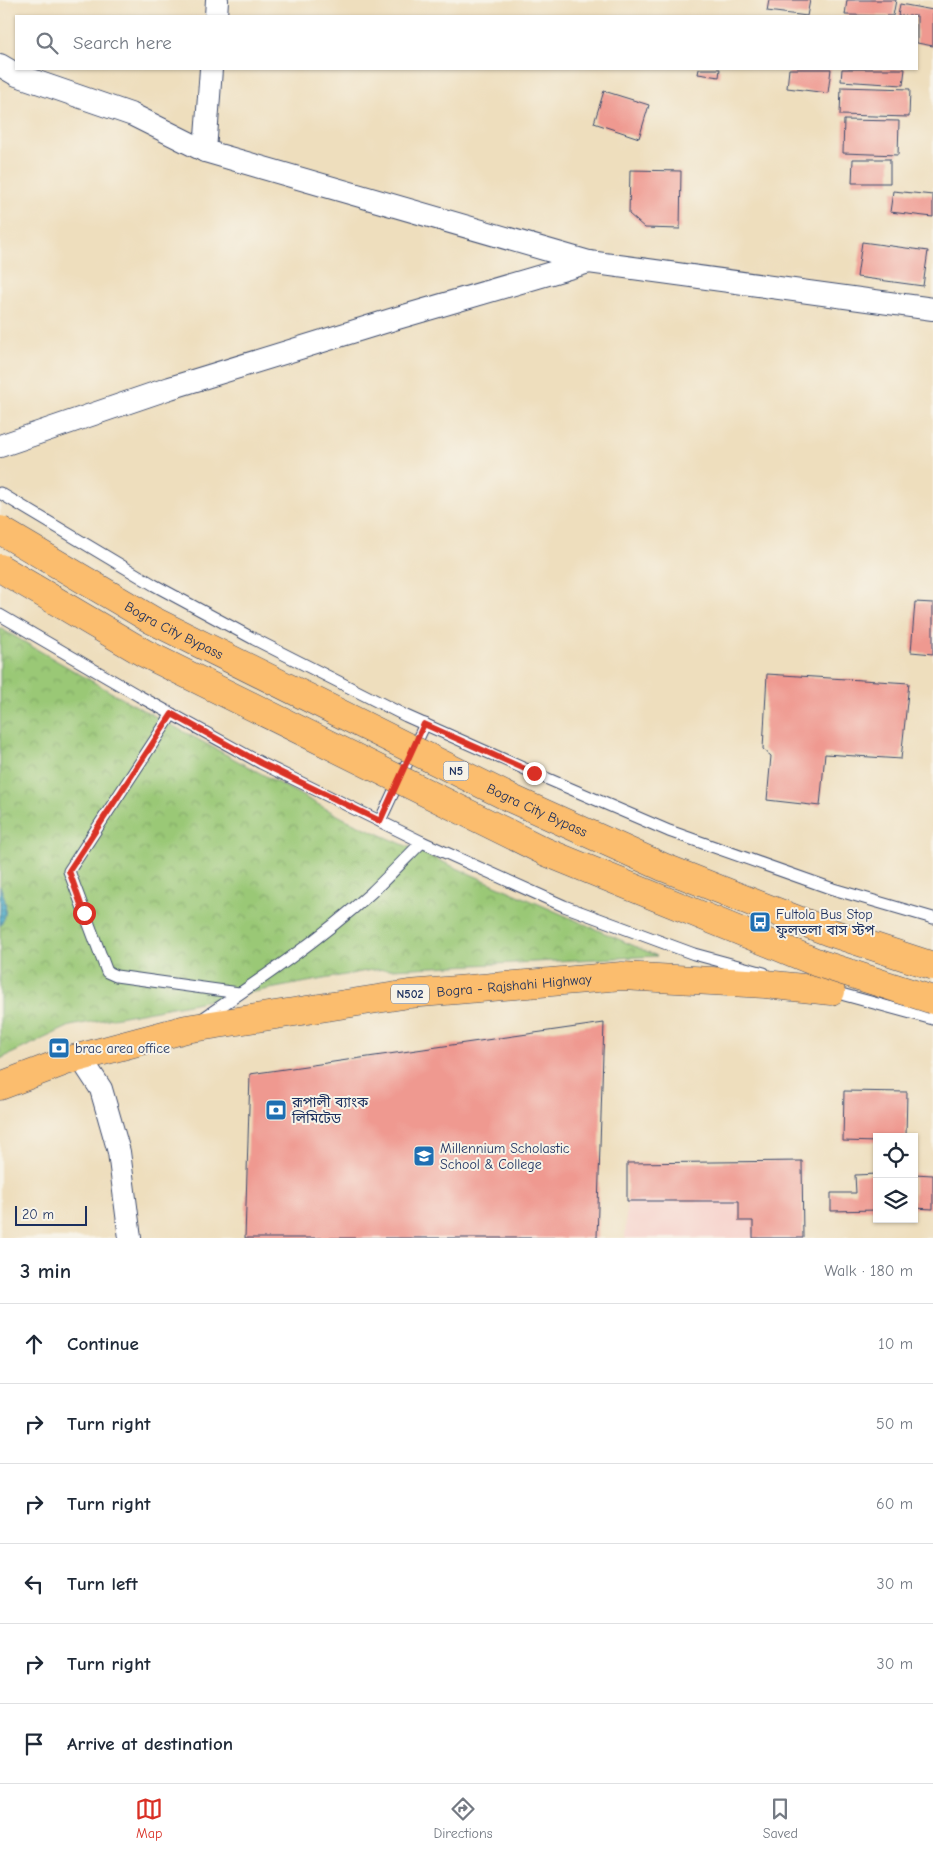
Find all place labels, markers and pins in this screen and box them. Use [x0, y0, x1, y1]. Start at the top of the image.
place label: Fultola Bus Stop ফুলতলা বাস স্টপ [775, 906, 876, 939]
bus stop icon: Fultola Bus Stop ফুলতলা বাস স্টপ [748, 910, 772, 934]
bank icon: brac area office [47, 1036, 71, 1060]
place label: brac area office [75, 1040, 170, 1057]
place label: রূপালী ব্যাংক লিমিটেড [291, 1094, 369, 1127]
bank icon: রূপালী ব্যাংক লিমিটেড [264, 1098, 288, 1122]
place label: Millennium Scholastic School & College [440, 1140, 570, 1173]
school or university icon: Millennium Scholastic School & College [412, 1144, 436, 1168]

